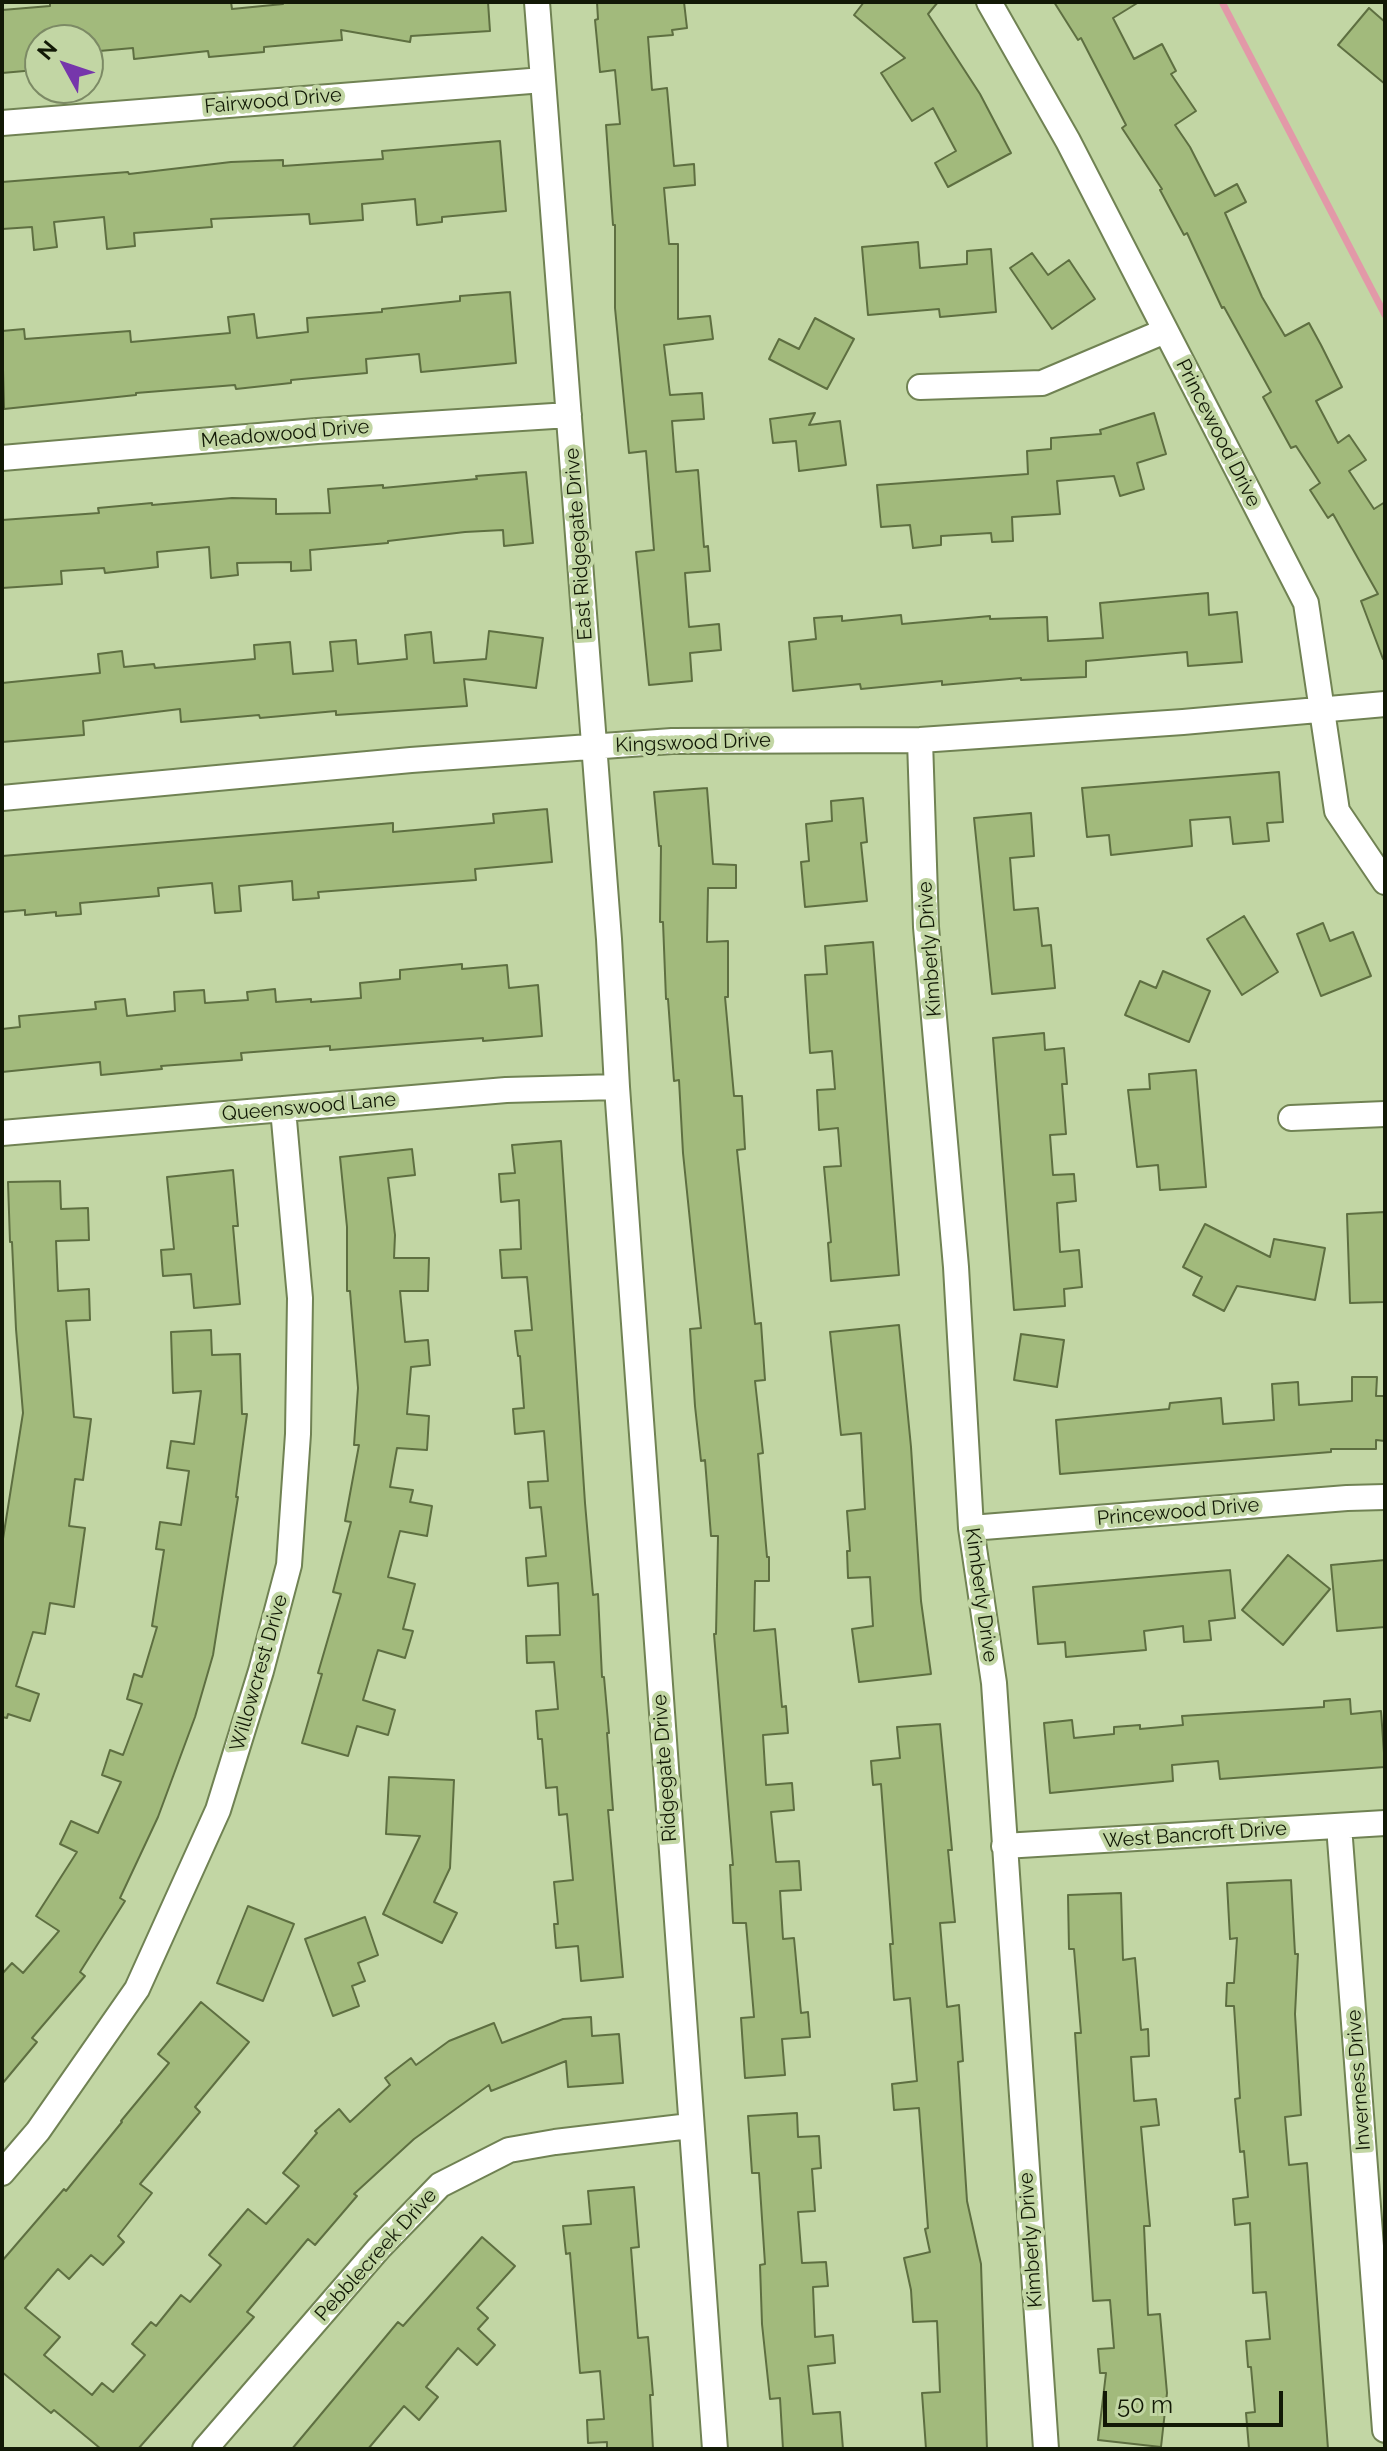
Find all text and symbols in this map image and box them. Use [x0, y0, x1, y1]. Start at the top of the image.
north arrow [24, 24, 104, 104]
text: N [32, 35, 62, 65]
street label: Fairwood Drive [203, 83, 343, 119]
street label: Princewood Drive [1170, 355, 1266, 511]
street label: Meadowood Drive [200, 415, 370, 453]
street label: East Ridgegate Drive [560, 447, 598, 641]
street label: Kingswood Drive [615, 728, 771, 758]
street label: Kimberly Drive [913, 881, 947, 1017]
street label: Queenswood Lane [221, 1087, 397, 1127]
street label: Princewood Drive [1096, 1493, 1260, 1531]
street label: Kimberly Drive [960, 1526, 1002, 1664]
street label: Willowcrest Drive [225, 1592, 293, 1754]
street label: Ridgegate Drive [648, 1693, 682, 1843]
street label: West Bancroft Drive [1102, 1817, 1288, 1853]
street label: Inverness Drive [1342, 2009, 1376, 2151]
street label: Kimberly Drive [1014, 2172, 1048, 2308]
street label: Pebblecreek Drive [310, 2184, 442, 2326]
scale bar [1107, 2375, 1287, 2425]
text: 50 m [1117, 2390, 1173, 2419]

